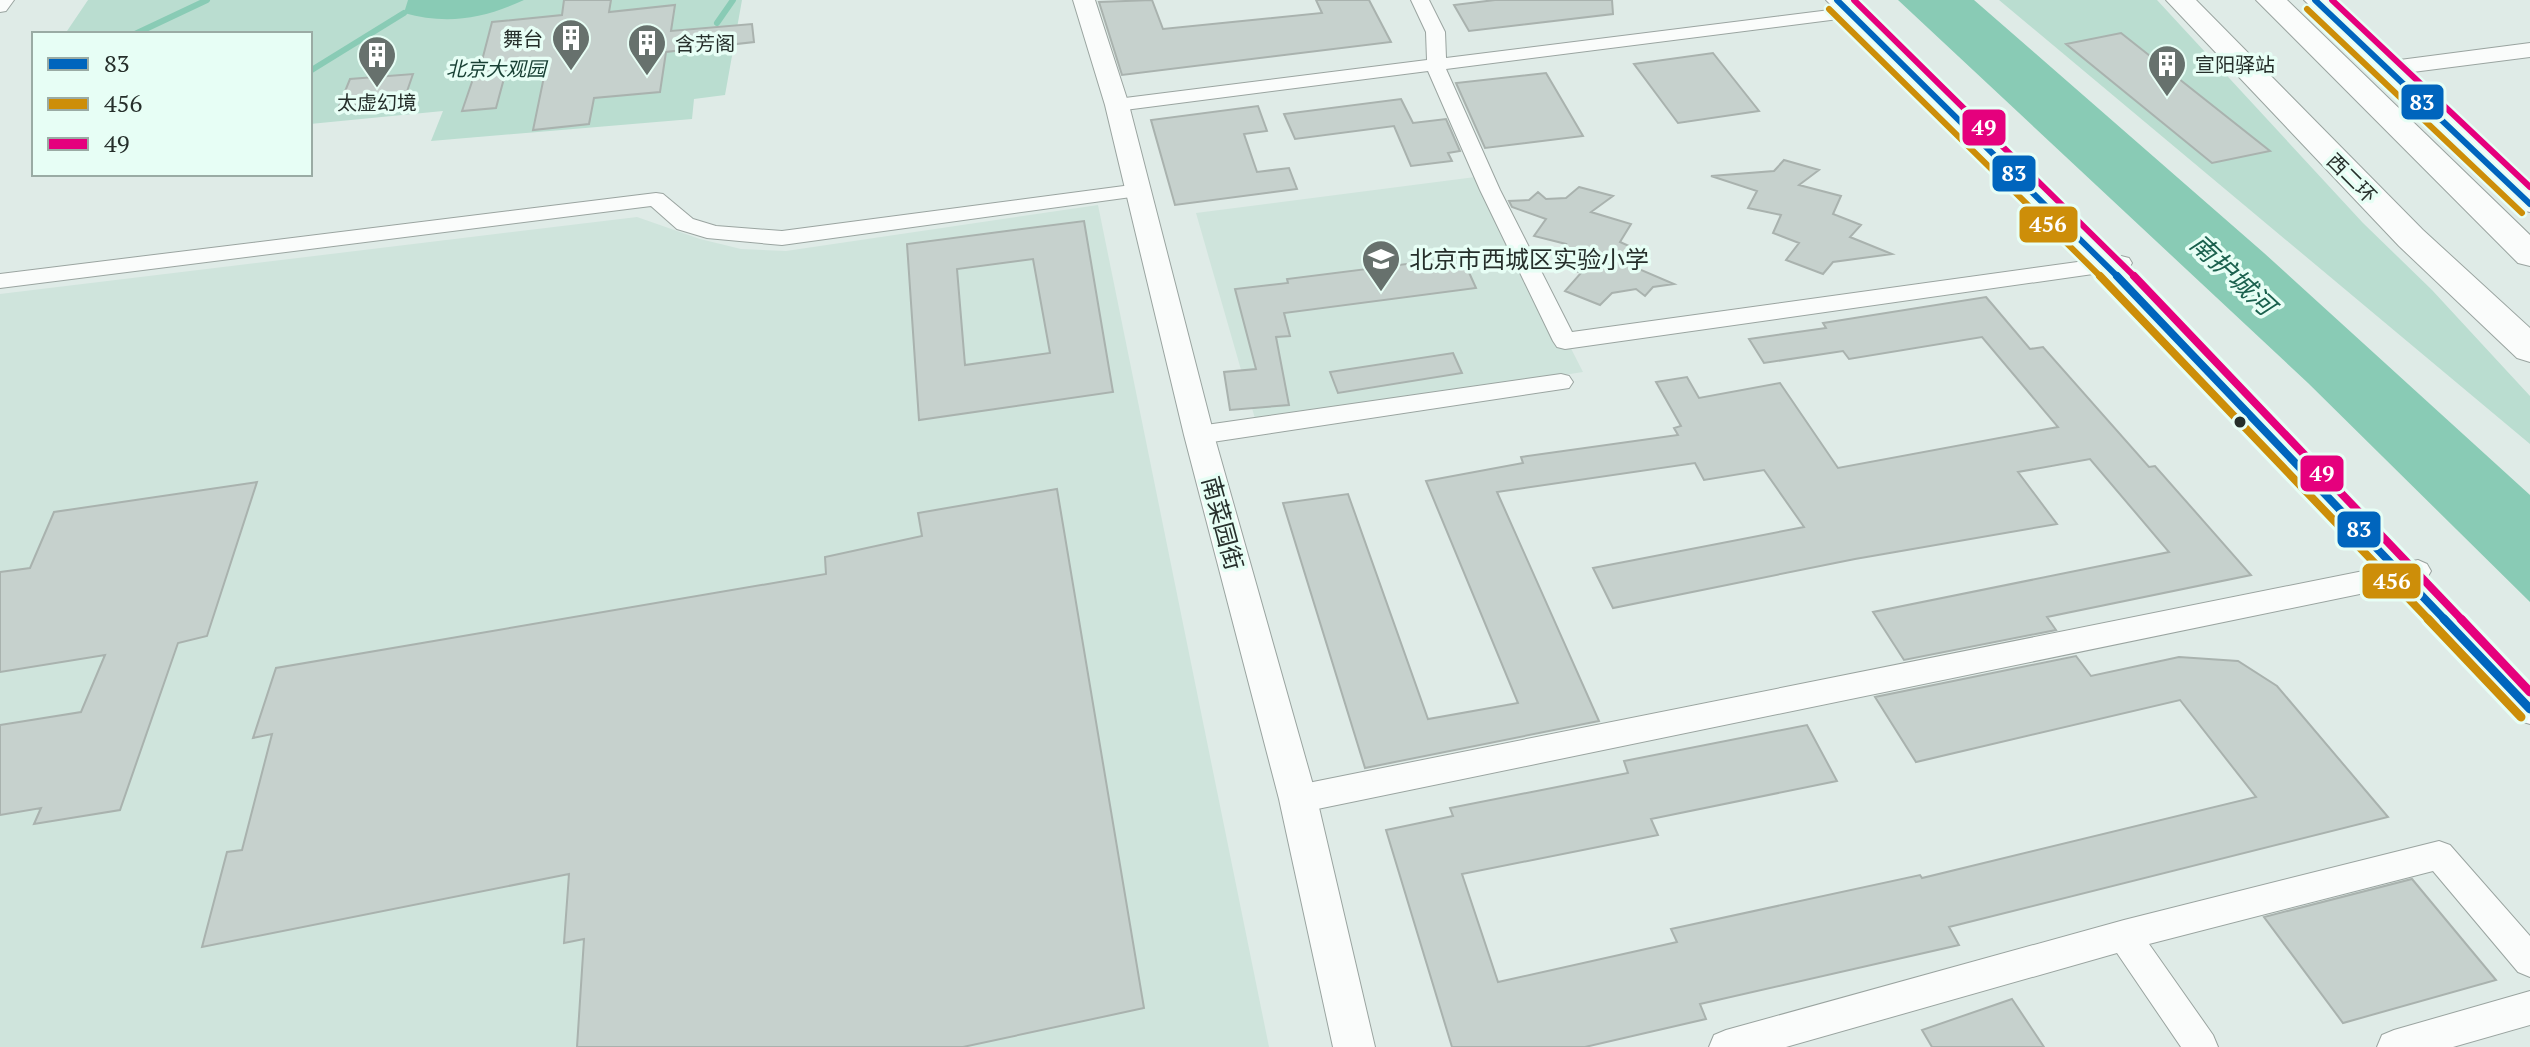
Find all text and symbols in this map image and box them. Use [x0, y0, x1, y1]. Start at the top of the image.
building icon: 舞台 [550, 17, 592, 72]
building icon: 含芳阁 [626, 22, 668, 77]
place label: 舞台 [503, 25, 543, 52]
place label: 含芳阁 [675, 30, 735, 57]
legend [32, 32, 312, 176]
building icon: 太虚幻境 [356, 34, 398, 89]
building icon: 宣阳驿站 [2146, 43, 2188, 98]
text: 83 [104, 47, 130, 79]
place label: 宣阳驿站 [2195, 51, 2275, 78]
park label: 北京大观园 [446, 55, 549, 82]
line badge: 83 [2400, 83, 2445, 121]
text: 456 [104, 87, 143, 119]
text: 83 [2410, 87, 2434, 116]
place label: 太虚幻境 [337, 89, 417, 116]
line badge: 49 [1961, 108, 2007, 147]
text: 49 [1972, 112, 1996, 141]
text: 49 [104, 127, 130, 159]
street label: 西二环 [2321, 147, 2383, 209]
line badge: 83 [1991, 154, 2037, 193]
text: 83 [2002, 158, 2026, 187]
line badge: 456 [2018, 205, 2079, 244]
text: 456 [2029, 209, 2067, 238]
water label: 南护城河 [2183, 226, 2286, 325]
school or university icon: 北京市西城区实验小学 [1360, 238, 1402, 293]
place label: 北京市西城区实验小学 [1409, 243, 1649, 275]
unlabelled marker [2232, 414, 2248, 430]
line badge: 49 [2299, 454, 2345, 493]
text: 49 [2310, 458, 2334, 487]
street label: 南菜园街 [1195, 472, 1251, 574]
line badge: 83 [2336, 510, 2382, 549]
text: 83 [2347, 514, 2371, 543]
line badge: 456 [2361, 562, 2422, 600]
text: 456 [2373, 566, 2411, 595]

